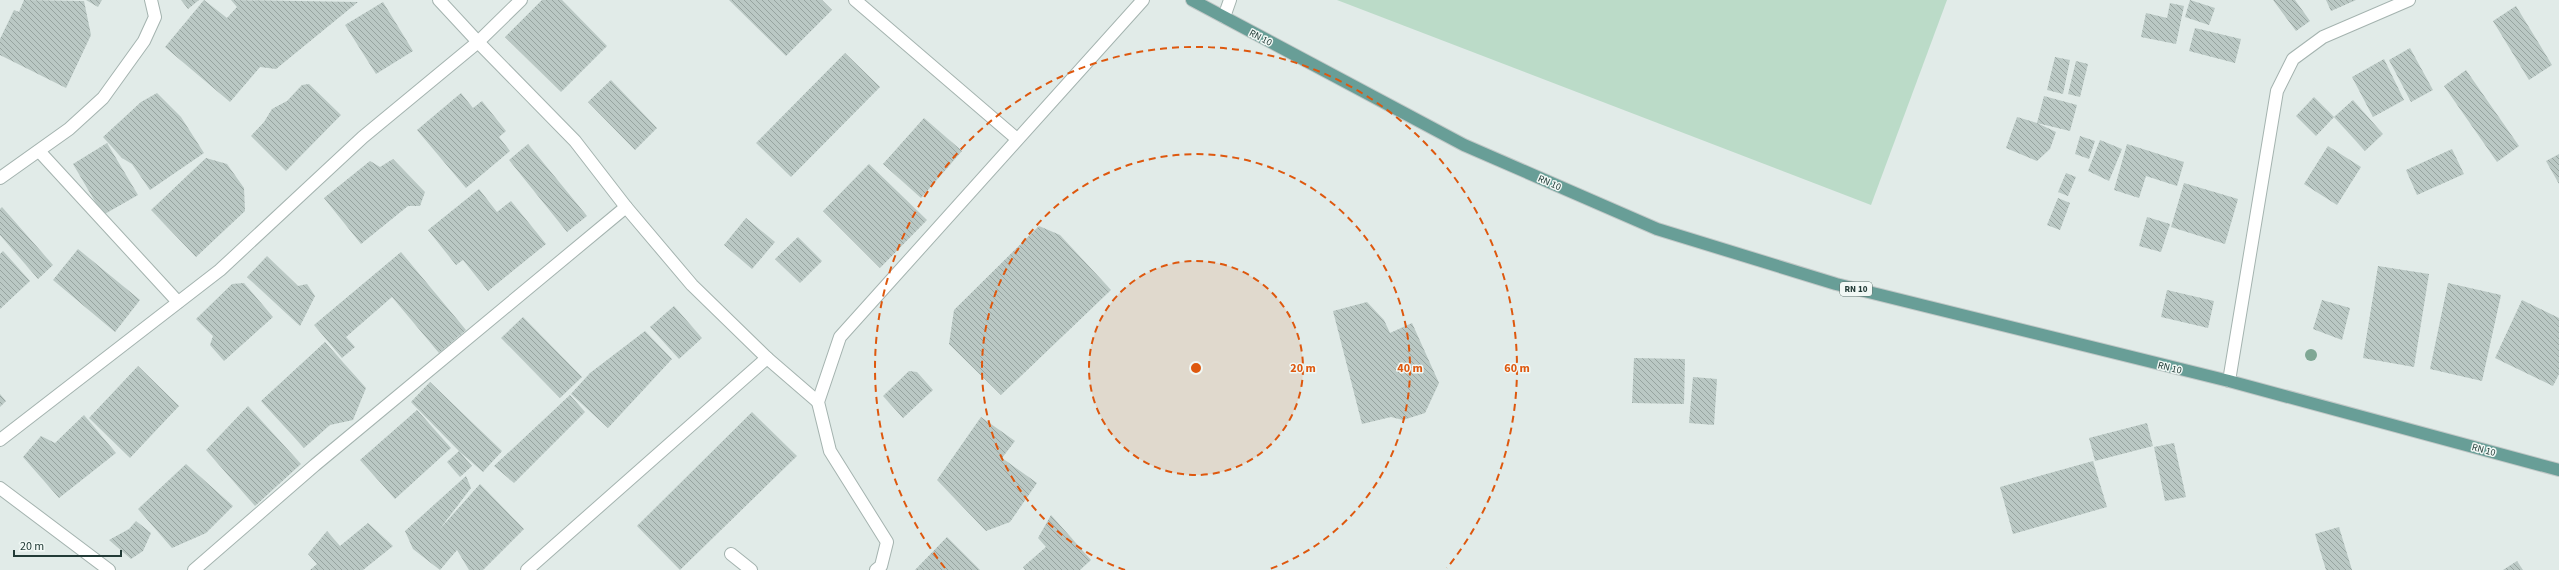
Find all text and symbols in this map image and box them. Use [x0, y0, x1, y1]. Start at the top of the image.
street label: RN 10 [1247, 26, 1274, 50]
street label: RN 10 [1536, 172, 1563, 194]
road number: RN 10 [1840, 282, 1872, 296]
street label: RN 10 [2156, 358, 2183, 378]
text: 20 m [1290, 360, 1316, 377]
text: 40 m [1397, 360, 1423, 377]
text: 60 m [1504, 360, 1530, 377]
centre of rings [1189, 361, 1203, 375]
street label: RN 10 [2470, 440, 2497, 460]
scale bar [14, 532, 121, 558]
text: 20 m [20, 538, 44, 555]

